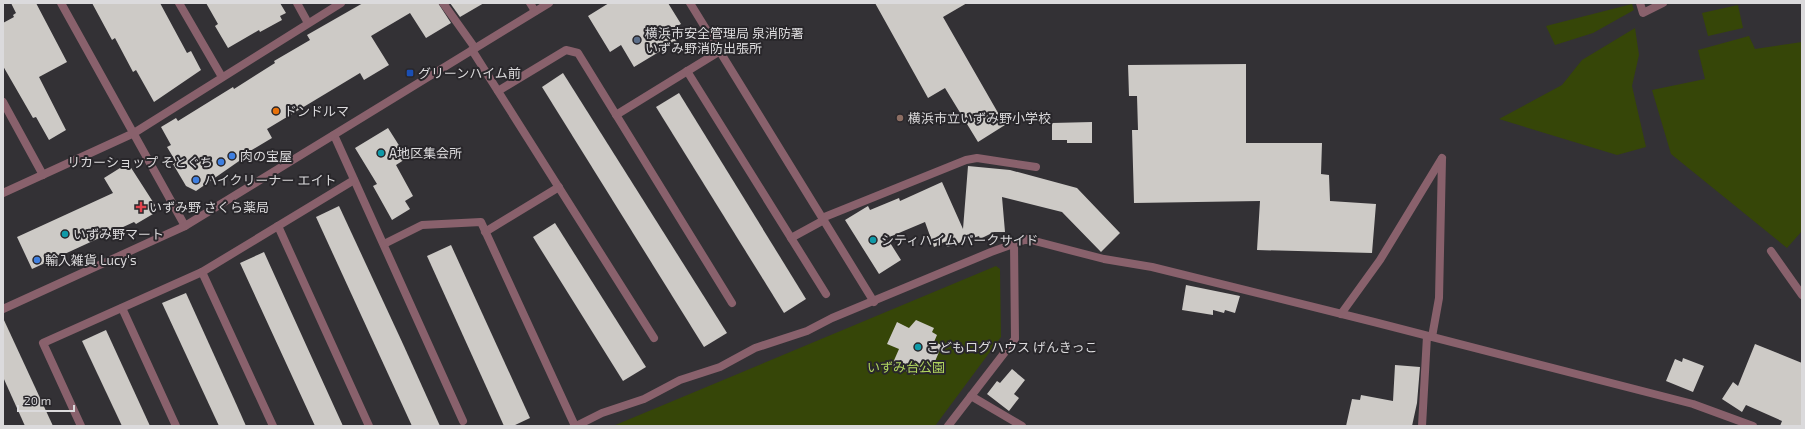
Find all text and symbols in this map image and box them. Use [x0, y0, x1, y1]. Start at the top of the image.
place label: 横浜市安全管理局 泉消防署 いずみ野消防出張所 [645, 25, 804, 56]
marker: 横浜市安全管理局 泉消防署 いずみ野消防出張所 [632, 35, 642, 45]
place label: グリーンハイム前 [418, 65, 521, 81]
marker: グリーンハイム前 [405, 68, 415, 78]
place label: ドンドルマ [284, 103, 349, 119]
marker: ドンドルマ [271, 106, 281, 116]
place label: 横浜市立いずみ野小学校 [908, 110, 1051, 126]
marker: 横浜市立いずみ野小学校 [895, 113, 905, 123]
place label: A地区集会所 [389, 145, 462, 161]
place label: 肉の宝屋 [240, 148, 292, 164]
marker: A地区集会所 [376, 148, 386, 158]
marker: 肉の宝屋 [227, 151, 237, 161]
place label: リカーショップ そとぐち [67, 154, 213, 170]
marker: リカーショップ そとぐち [216, 157, 226, 167]
place label: ハイクリーナー エイト [204, 172, 336, 188]
marker: ハイクリーナー エイト [191, 175, 201, 185]
place label: いずみ野 さくら薬局 [149, 199, 269, 215]
marker: いずみ野 さくら薬局 [136, 202, 146, 212]
place label: いずみ野マート [73, 226, 164, 242]
marker: いずみ野マート [60, 229, 70, 239]
place label: シティハイム パークサイド [881, 232, 1039, 248]
marker: シティハイム パークサイド [868, 235, 878, 245]
place label: 輸入雑貨 Lucy's [45, 252, 137, 268]
marker: 輸入雑貨 Lucy's [32, 255, 42, 265]
place label: こどもログハウス げんきっこ [926, 339, 1097, 355]
marker: こどもログハウス げんきっこ [913, 342, 923, 352]
park label: いずみ台公園 [867, 359, 945, 375]
scale bar [18, 387, 74, 413]
text: 20 m [24, 393, 51, 407]

